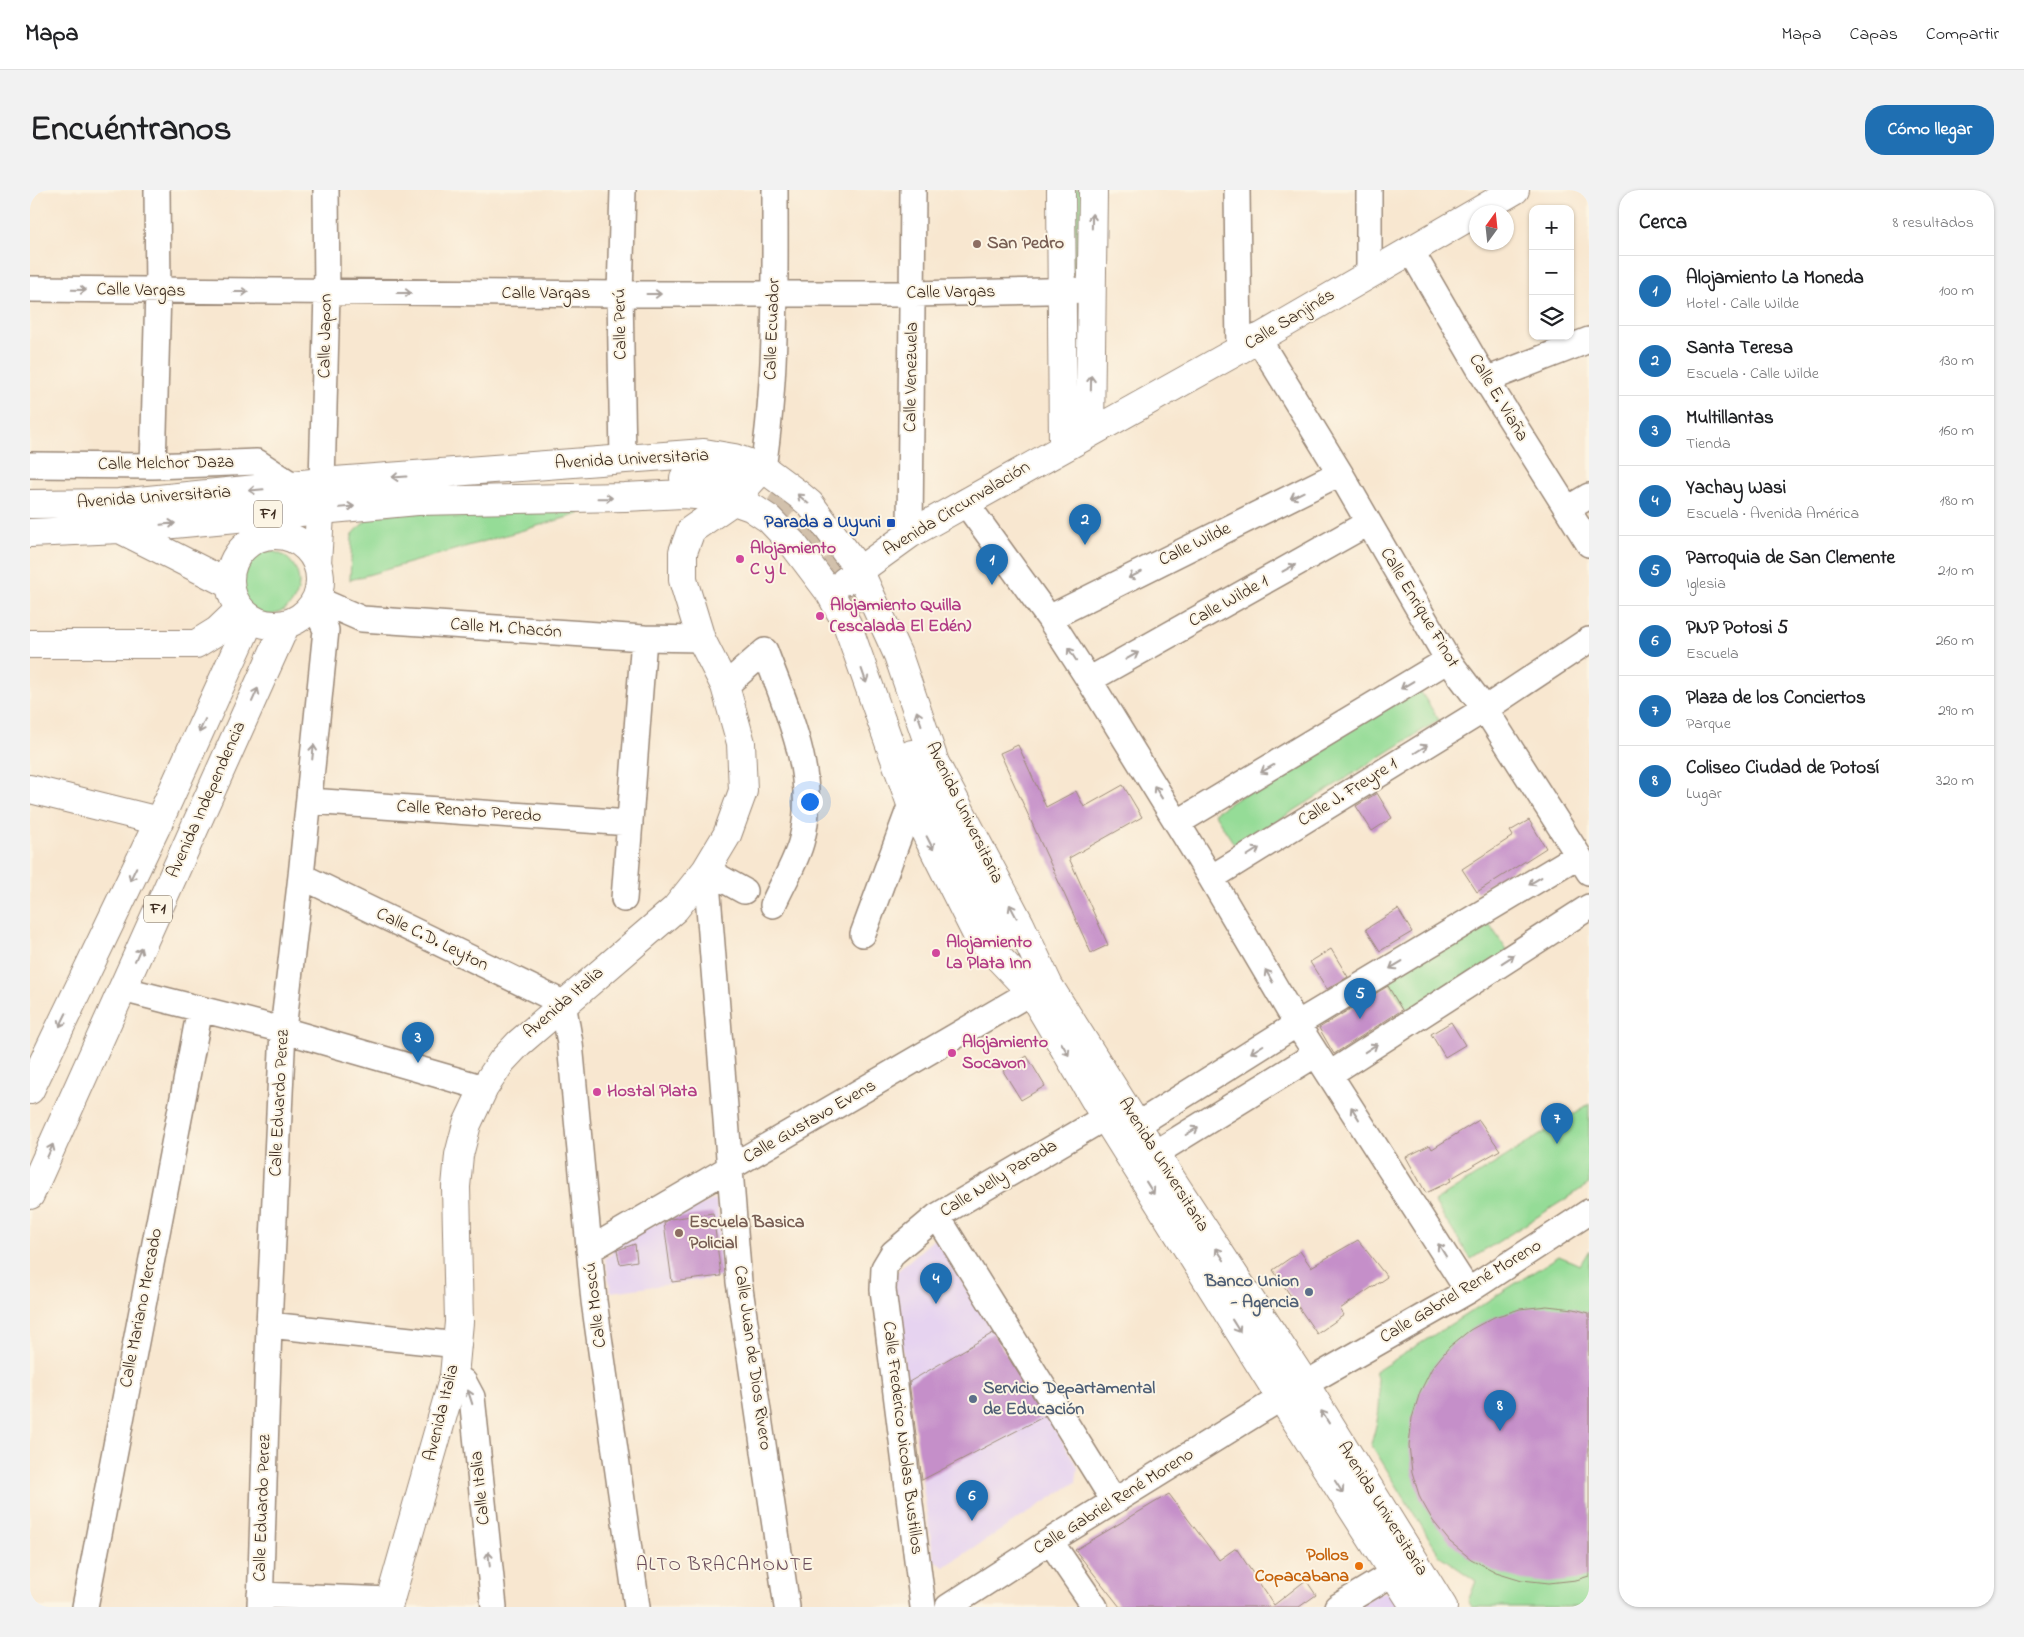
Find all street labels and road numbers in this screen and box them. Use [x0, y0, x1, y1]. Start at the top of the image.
street label: Calle Vargas [96, 277, 186, 306]
street label: Calle Ecuador [758, 277, 788, 380]
street label: Calle Vargas [906, 279, 996, 308]
street label: Calle Vargas [502, 281, 590, 308]
street label: Calle Sanjinés [1240, 283, 1340, 357]
street label: Calle Perú [607, 288, 635, 360]
street label: Calle Japon [312, 293, 340, 379]
street label: Calle Venezuela [898, 322, 926, 432]
street label: Calle E. Viaña [1462, 349, 1534, 447]
street label: Avenida Universitaria [554, 443, 710, 477]
street label: Calle Melchor Daza [98, 450, 234, 478]
street label: Avenida Circunvalación [878, 455, 1036, 563]
street label: Avenida Universitaria [76, 480, 232, 516]
road number: F1 [254, 500, 282, 528]
street label: Calle Wilde [1154, 516, 1236, 574]
street label: Calle Enrique Finot [1373, 543, 1465, 673]
street label: Calle Wilde 1 [1184, 569, 1274, 635]
street label: Calle M. Chacón [449, 612, 563, 646]
street label: Avenida Independencia [161, 717, 253, 883]
street label: Avenida Universitaria [918, 738, 1010, 888]
street label: Calle J. Freyre 1 [1293, 752, 1403, 834]
street label: Calle Renato Peredo [396, 794, 542, 830]
road number: F1 [144, 896, 172, 922]
street label: Calle C.D. Leyton [371, 902, 493, 979]
street label: Avenida Italia [518, 961, 610, 1045]
street label: Calle Eduardo Perez [263, 1028, 297, 1177]
street label: Calle Gustavo Evens [739, 1073, 881, 1171]
street label: Avenida Universitaria [1111, 1093, 1215, 1237]
street label: Calle Nelly Parada [935, 1134, 1063, 1224]
street label: Calle Mariano Mercado [114, 1226, 170, 1390]
street label: Calle Gabriel René Moreno [1375, 1233, 1547, 1351]
street label: Calle Moscú [578, 1261, 614, 1349]
street label: Calle Juan de Dios Rivero [726, 1264, 778, 1452]
street label: Calle Frederico Nicolas Bustillos [875, 1320, 929, 1556]
street label: Avenida Italia [417, 1362, 467, 1464]
street label: Calle Eduardo Perez [247, 1433, 279, 1582]
street label: Avenida Universitaria [1330, 1437, 1434, 1581]
street label: Calle Gabriel René Moreno [1029, 1442, 1199, 1562]
street label: Calle Italia [464, 1450, 498, 1526]

